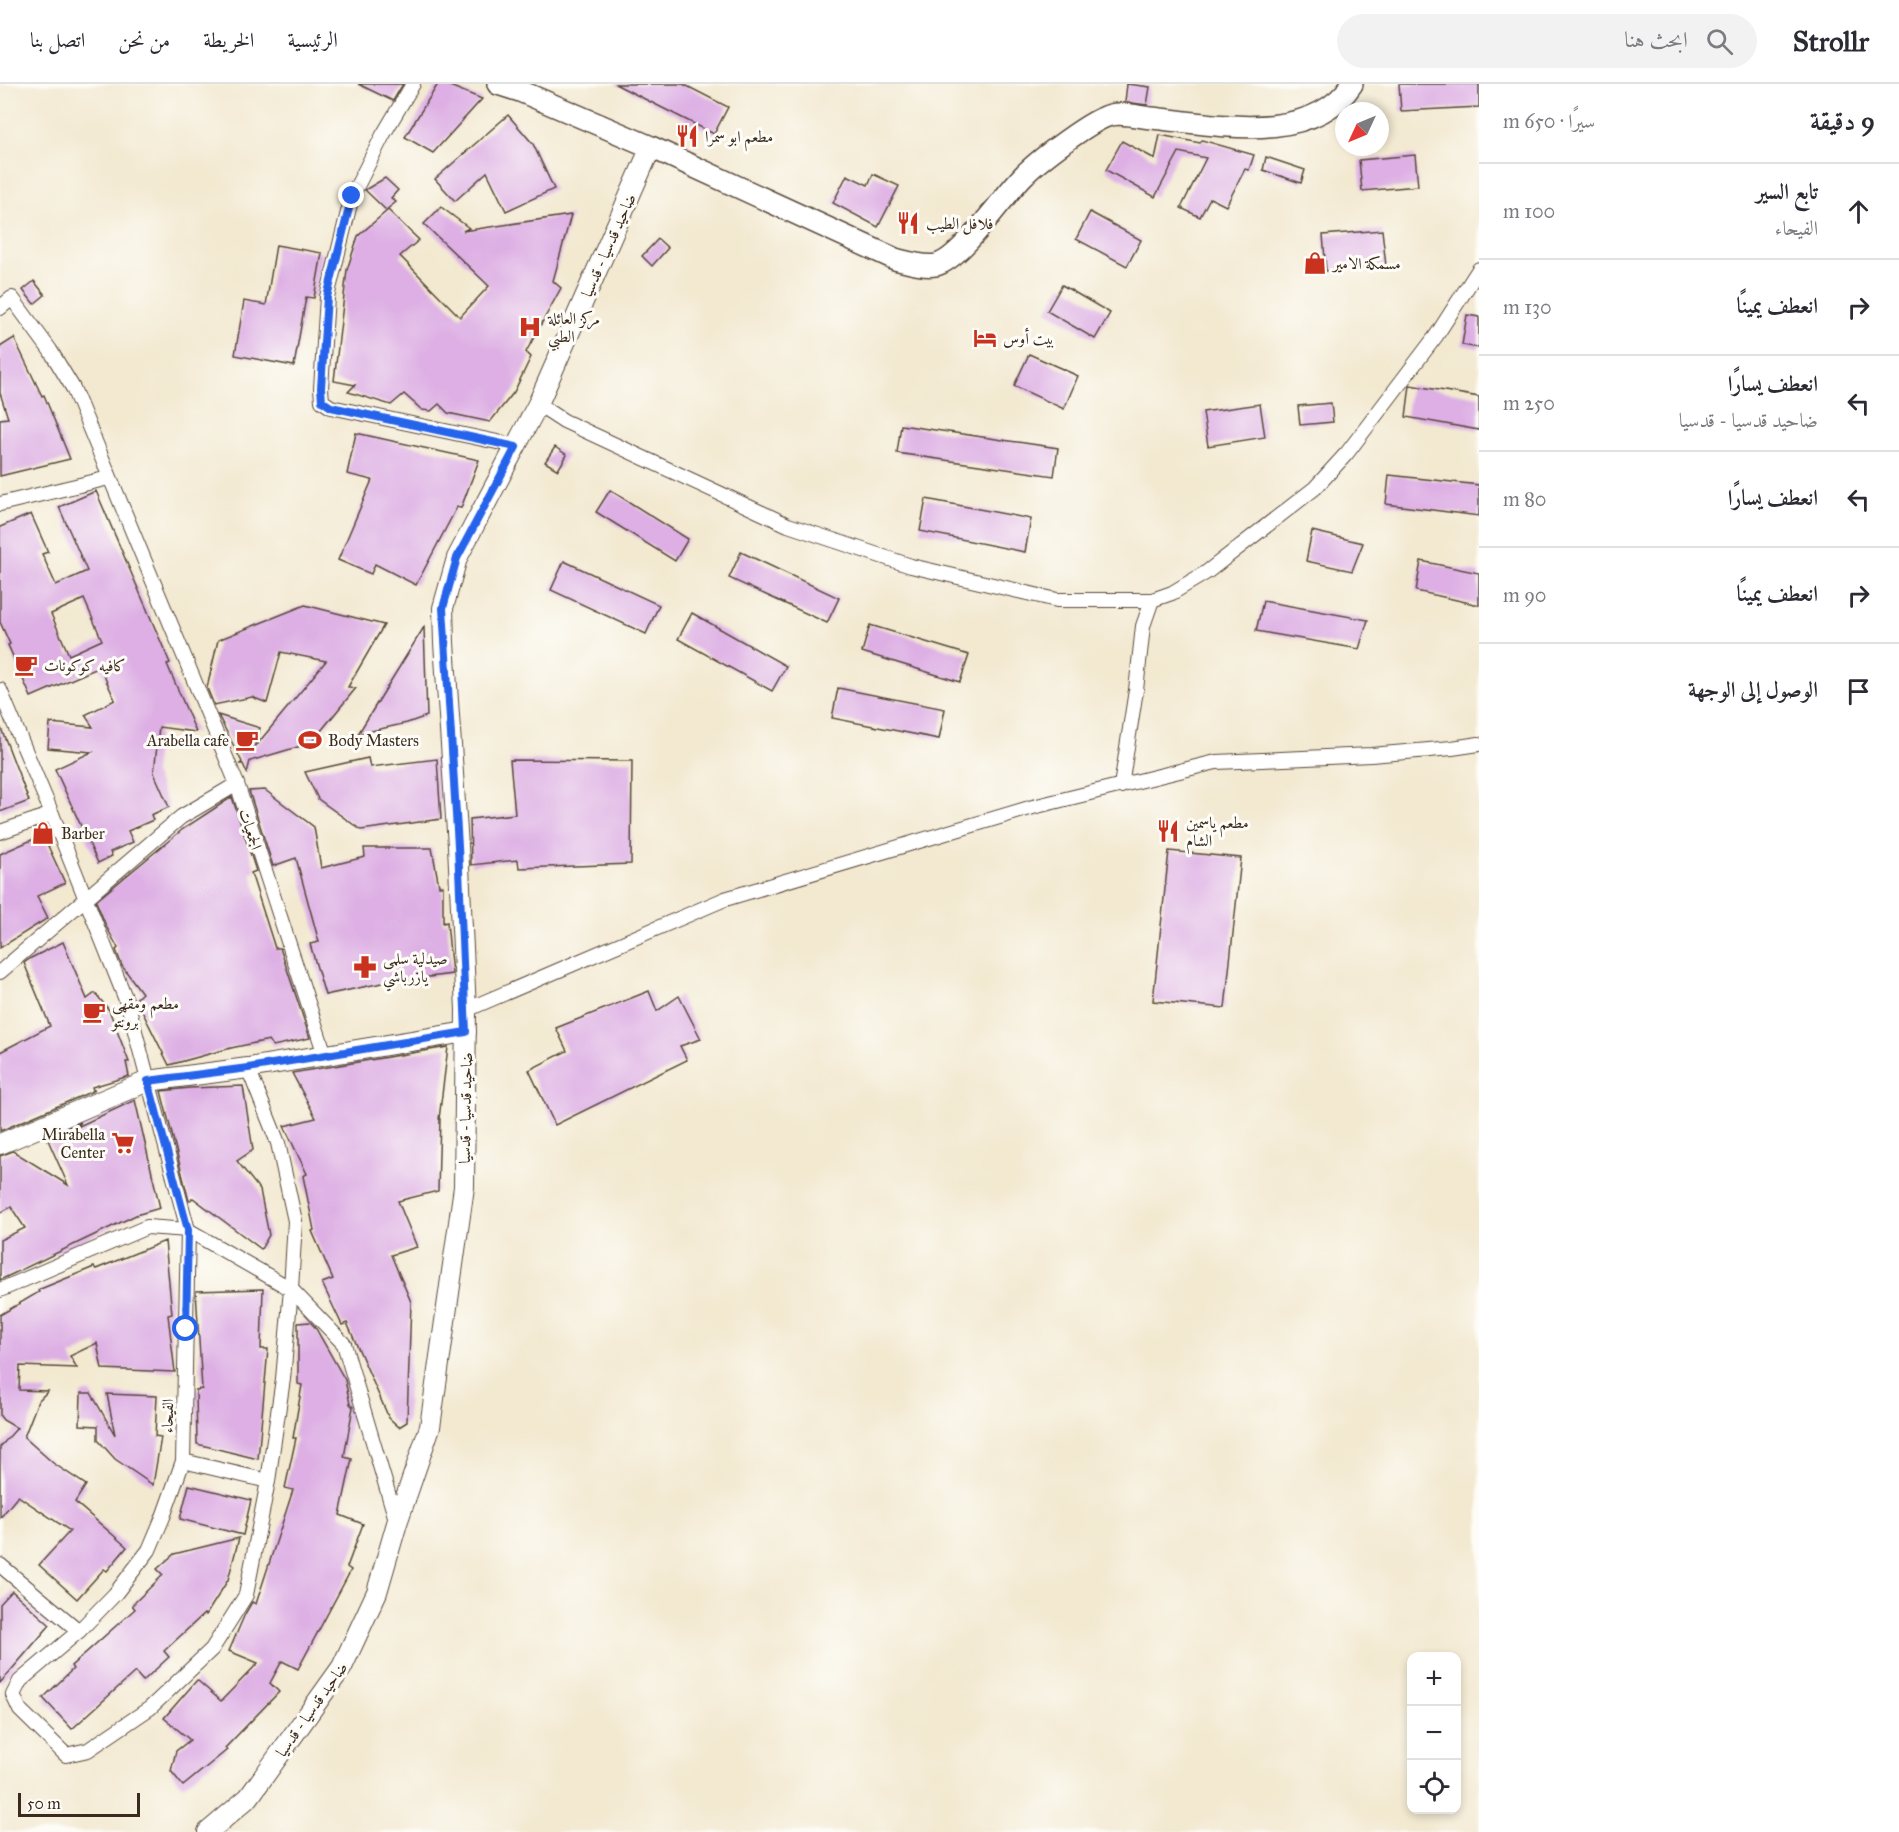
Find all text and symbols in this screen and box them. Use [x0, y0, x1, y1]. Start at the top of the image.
search box [1337, 14, 1757, 68]
text: Strollr [1793, 24, 1869, 59]
icon: search [1703, 25, 1736, 58]
text: ابحث هنا [1624, 26, 1688, 53]
text: اتصل بنا [30, 27, 85, 53]
text: من نحن [118, 27, 170, 53]
text: الخريطة [203, 27, 254, 53]
text: الرئيسية [287, 27, 338, 53]
north arrow [1335, 102, 1389, 156]
text: 9 دقيقة [1810, 105, 1875, 137]
text: سيرًا · 650 m [1503, 109, 1595, 133]
restaurant icon: مطعم ابو سمرا [674, 123, 700, 149]
place label: مطعم ابو سمرا [705, 127, 773, 152]
text: تابع السير [1756, 178, 1818, 205]
route end [338, 182, 364, 208]
street label: ضاحيد قدسيا - قدسيا [577, 190, 640, 300]
icon: ahead [1842, 195, 1875, 228]
text: 100 m [1503, 199, 1555, 223]
restaurant icon: فلافل الطيب [895, 210, 921, 236]
place label: فلافل الطيب [926, 214, 993, 235]
text: الفيحاء [1775, 216, 1818, 240]
shop icon: مسمكة الامير [1302, 250, 1328, 276]
place label: مسمكة الامير [1331, 254, 1401, 273]
icon: right [1842, 291, 1875, 324]
text: انعطف يمينًا [1737, 292, 1818, 319]
text: 130 m [1503, 295, 1552, 319]
place label: مركز العائلة الطبي [547, 309, 600, 352]
hospital icon: مركز العائلة الطبي [517, 314, 543, 340]
hotel icon: بيت أوس [972, 325, 998, 351]
place label: بيت أوس [1003, 327, 1054, 348]
text: انعطف يسارًا [1728, 370, 1818, 397]
icon: left [1842, 387, 1875, 420]
text: 250 m [1503, 391, 1555, 415]
text: ضاحيد قدسيا - قدسيا [1679, 408, 1818, 432]
icon: left [1842, 483, 1875, 516]
text: انعطف يسارًا [1728, 484, 1818, 511]
text: 80 m [1503, 487, 1546, 511]
icon: right [1842, 579, 1875, 612]
text: انعطف يمينًا [1737, 580, 1818, 607]
text: 90 m [1503, 583, 1547, 607]
cafe icon: كافيه كوكونات [13, 652, 39, 678]
place label: كافيه كوكونات [44, 656, 126, 676]
icon: arrive [1842, 675, 1875, 708]
text: الوصول إلى الوجهة [1688, 676, 1818, 703]
cafe icon: Arabella cafe [234, 727, 260, 753]
sports icon: Body Masters [297, 727, 323, 753]
place label: Arabella cafe [146, 731, 229, 750]
place label: Body Masters [328, 731, 419, 750]
street label: الجمعيات [235, 806, 266, 852]
place label: مطعم ياسمين الشام [1186, 813, 1249, 855]
restaurant icon: مطعم ياسمين الشام [1155, 818, 1181, 844]
shop icon: Barber [30, 820, 56, 846]
place label: Barber [61, 824, 105, 843]
place label: صيدلية سلمى يازرباشي [383, 949, 448, 992]
pharmacy icon: صيدلية سلمى يازرباشي [352, 954, 378, 980]
place label: مطعم ومقهى برونتو [110, 994, 179, 1032]
cafe icon: مطعم ومقهى برونتو [81, 999, 107, 1025]
street label: ضاحيد قدسيا - قدسيا [455, 1052, 476, 1164]
place label: Mirabella Center [42, 1125, 105, 1162]
supermarket icon: Mirabella Center [110, 1130, 136, 1156]
route start [172, 1315, 198, 1341]
street label: الفيحاء [158, 1399, 177, 1433]
map controls [1407, 1652, 1461, 1814]
button: + [1407, 1652, 1461, 1706]
street label: ضاحيد قدسيا - قدسيا [272, 1658, 351, 1760]
button: − [1407, 1706, 1461, 1760]
button: locate [1407, 1760, 1461, 1814]
scale bar [18, 1790, 140, 1818]
text: 50 m [27, 1794, 61, 1813]

